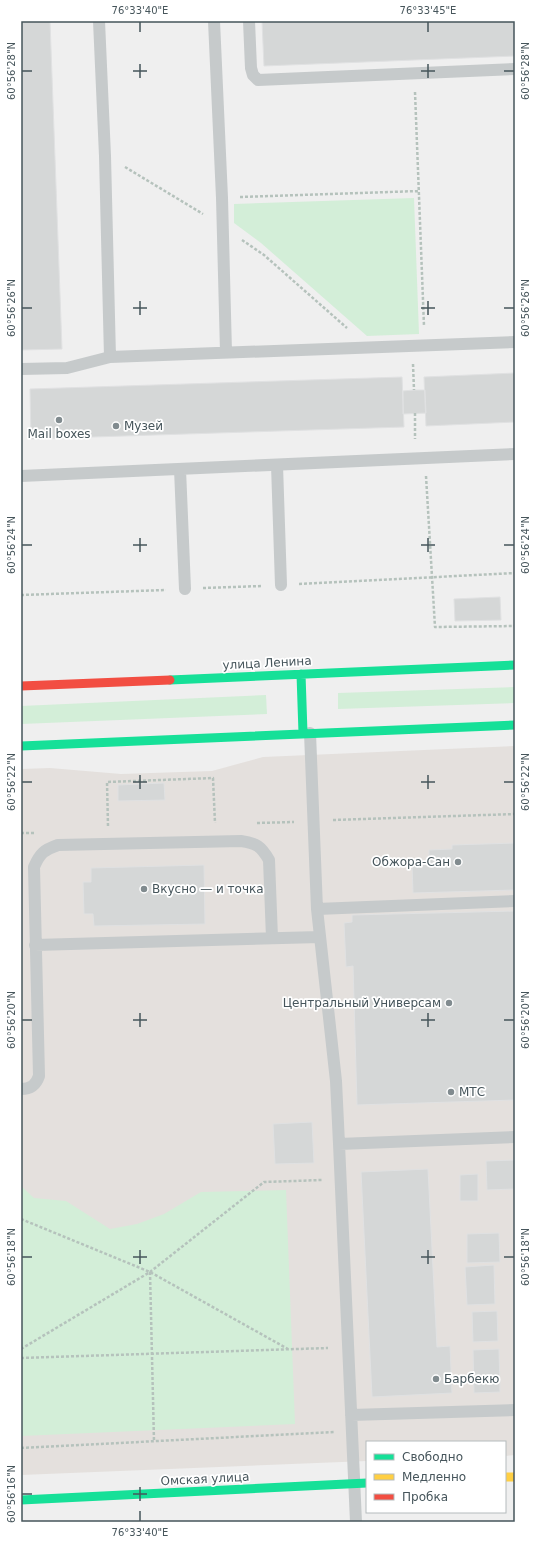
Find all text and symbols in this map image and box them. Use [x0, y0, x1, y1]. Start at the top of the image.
text: 76°33'40"E [112, 5, 168, 16]
text: 76°33'45"E [400, 5, 456, 16]
text: 60°56'28"N [6, 42, 17, 100]
text: 60°56'28"N [520, 42, 531, 100]
text: 60°56'26"N [6, 279, 17, 337]
text: 60°56'26"N [520, 279, 531, 337]
marker: Mail boxes [54, 415, 64, 425]
place label: Музей [124, 419, 163, 433]
marker: Музей [111, 421, 121, 431]
place label: Mail boxes [27, 427, 91, 441]
text: 60°56'24"N [6, 516, 17, 574]
text: 60°56'24"N [520, 516, 531, 574]
street label: улица Ленина [222, 654, 312, 672]
text: 60°56'22"N [6, 753, 17, 811]
text: 60°56'22"N [520, 753, 531, 811]
place label: Обжора-Сан [372, 855, 450, 869]
marker: Обжора-Сан [453, 857, 463, 867]
place label: Вкусно — и точка [152, 882, 264, 896]
marker: Вкусно — и точка [139, 884, 149, 894]
text: 60°56'20"N [6, 991, 17, 1049]
text: 60°56'20"N [520, 991, 531, 1049]
place label: Центральный Универсам [283, 996, 441, 1010]
marker: Центральный Универсам [444, 998, 454, 1008]
place label: МТС [459, 1085, 485, 1099]
marker: МТС [446, 1087, 456, 1097]
text: 60°56'18"N [6, 1228, 17, 1286]
text: 60°56'18"N [520, 1228, 531, 1286]
place label: Барбекю [444, 1372, 499, 1386]
marker: Барбекю [431, 1374, 441, 1384]
legend [366, 1441, 506, 1513]
text: Свободно [402, 1450, 463, 1464]
text: 60°56'16"N [6, 1465, 17, 1523]
street label: Омская улица [160, 1470, 250, 1488]
text: Медленно [402, 1470, 466, 1484]
text: Пробка [402, 1490, 448, 1504]
text: 76°33'40"E [112, 1527, 168, 1538]

